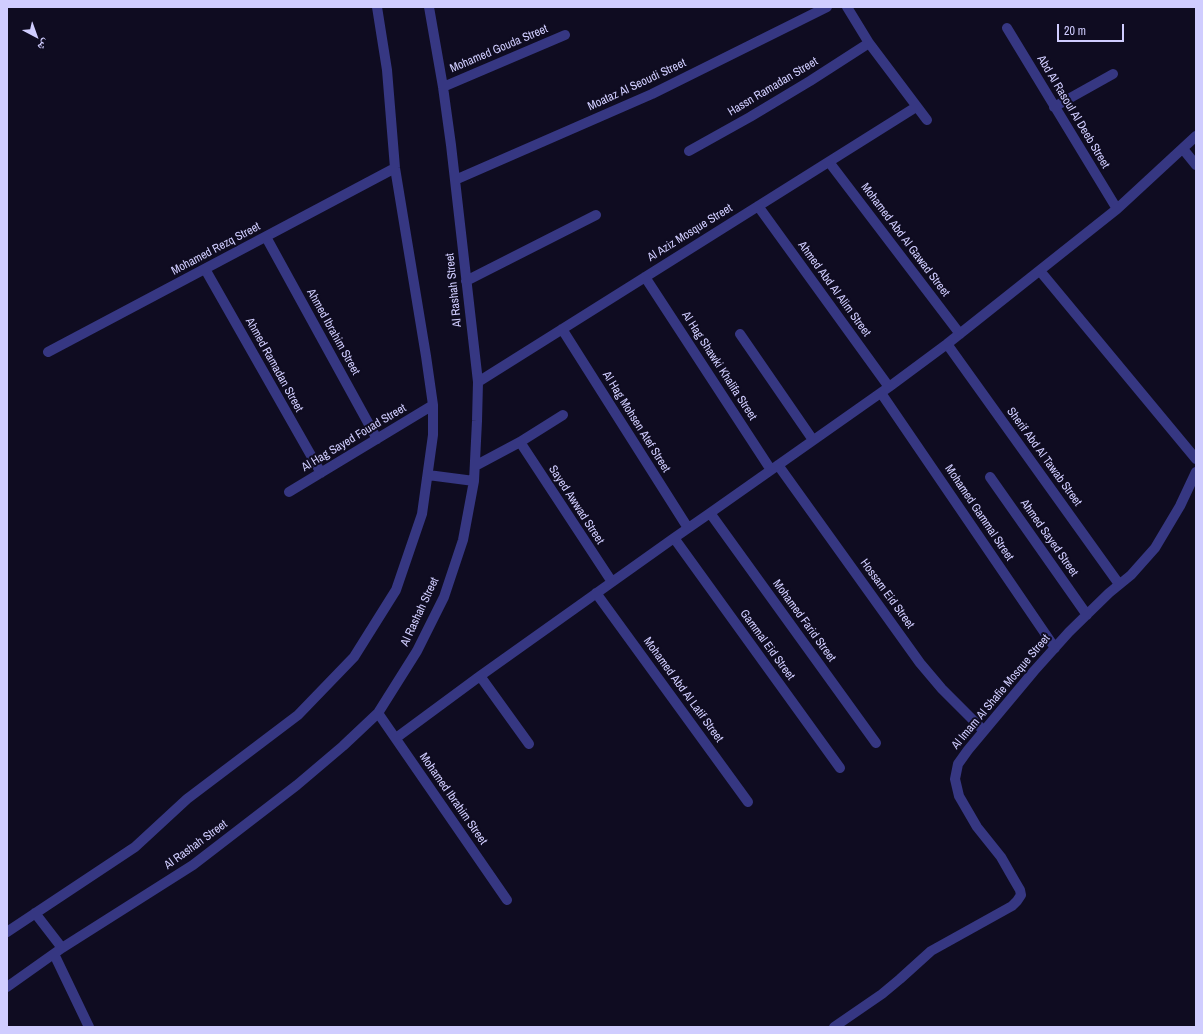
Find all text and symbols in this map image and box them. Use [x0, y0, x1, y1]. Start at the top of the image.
north arrow [16, 16, 56, 56]
scale bar [1059, 16, 1126, 42]
street label: Mohamed Gouda Street [448, 22, 550, 76]
text: 20 m [1064, 23, 1086, 39]
text: ش [35, 36, 53, 54]
street label: Abd Al Rasoul Al Deeb Street [1034, 53, 1112, 171]
street label: Hassn Ramadan Street [725, 54, 821, 120]
street label: Moataz Al Seoudi Street [586, 56, 688, 114]
street label: Mohamed Abd Al Gawad Street [858, 180, 952, 300]
street label: Al Aziz Mosque Street [645, 201, 735, 265]
street label: Mohamed Rezq Street [169, 220, 263, 278]
street label: Ahmed Abd Al Alim Street [795, 239, 873, 339]
street label: Al Rashah Street [443, 252, 465, 328]
street label: Ahmed Ibrahim Street [303, 286, 363, 378]
street label: Al Hag Shawki Khalifa Street [678, 309, 760, 423]
street label: Ahmed Ramadan Street [242, 315, 306, 415]
street label: Al Hag Mohsen Atef Street [599, 369, 673, 475]
street label: Al Hag Sayed Fouad Street [299, 401, 409, 475]
street label: Sherif Abd Al Tawab Street [1003, 405, 1085, 509]
street label: Mohamed Gammal Street [942, 462, 1016, 564]
street label: Sayed Awwad Street [545, 463, 607, 547]
street label: Ahmed Sayed Street [1017, 497, 1081, 579]
street label: Hossam Eid Street [857, 556, 917, 632]
street label: Al Rashah Street [398, 575, 442, 649]
street label: Mohamed Farid Street [769, 577, 839, 665]
street label: Gammal Eid Street [737, 607, 797, 683]
street label: Al Imam Al Shafie Mosque Street [949, 632, 1053, 752]
street label: Mohamed Abd Al Latif Street [640, 635, 726, 745]
street label: Mohamed Ibrahim Street [416, 750, 490, 848]
street label: Al Rashah Street [162, 817, 230, 873]

